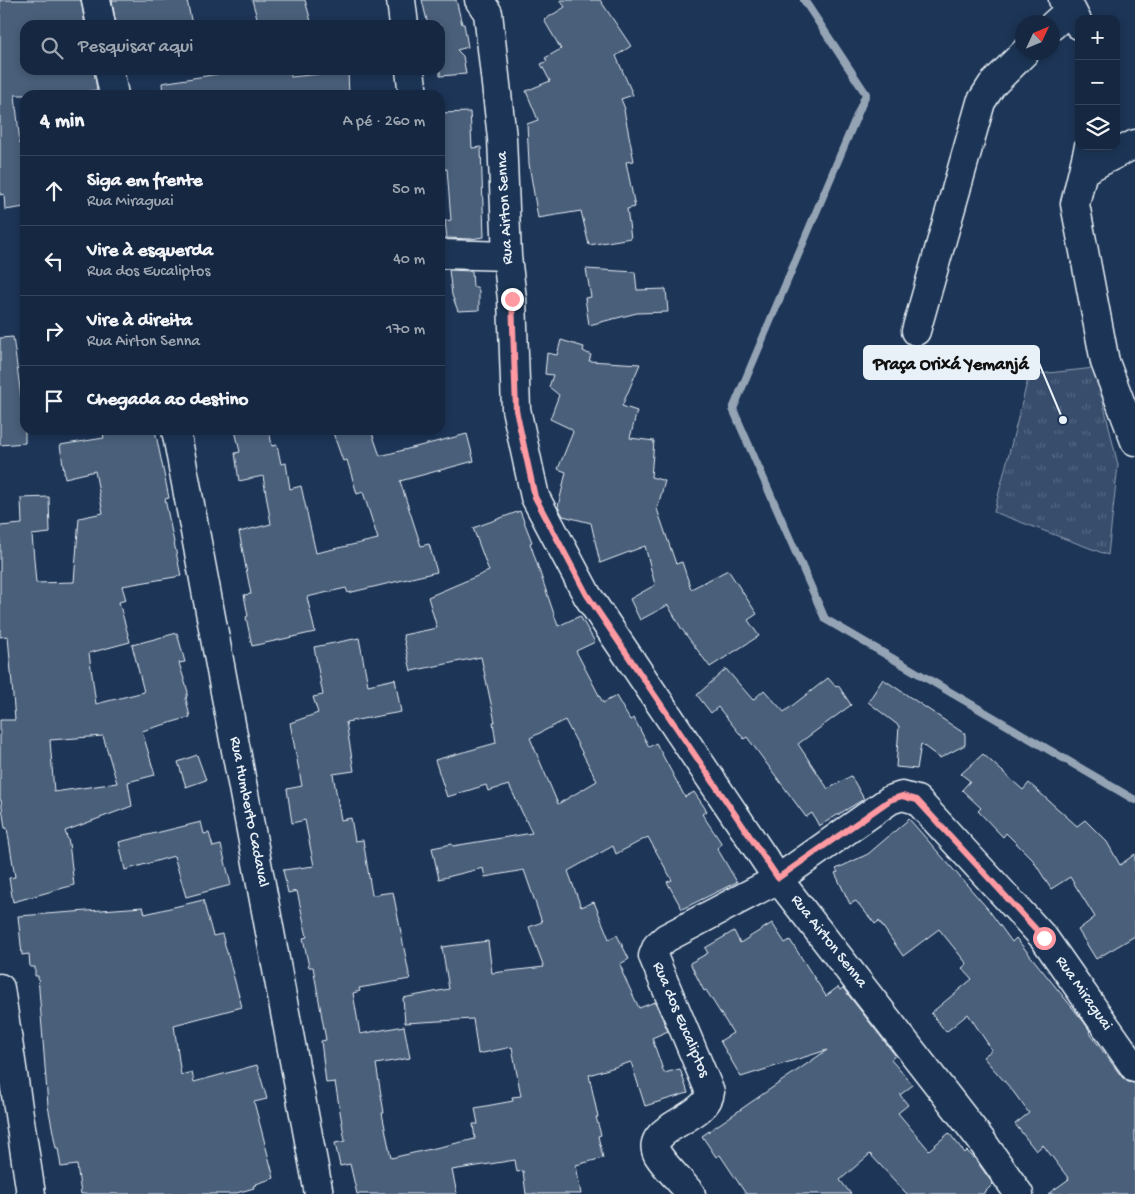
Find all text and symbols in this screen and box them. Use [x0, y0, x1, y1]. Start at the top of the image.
north arrow [1015, 15, 1060, 60]
map controls [1075, 15, 1120, 150]
button: + [1075, 15, 1120, 60]
search box [20, 20, 445, 75]
icon: search [38, 34, 66, 62]
text: Pesquisar aqui [78, 36, 193, 59]
button: − [1075, 60, 1120, 105]
button: layers [1075, 105, 1120, 150]
text: 4 min [40, 110, 84, 135]
text: A pé · 260 m [343, 113, 425, 132]
street label: Rua Airton Senna [493, 150, 518, 265]
text: Siga em frente [87, 170, 203, 193]
icon: ahead [40, 177, 68, 205]
text: 50 m [392, 181, 425, 200]
text: Rua Miraguai [87, 193, 174, 212]
text: Vire à esquerda [87, 240, 213, 263]
icon: left [40, 247, 68, 275]
text: 40 m [393, 251, 425, 270]
text: Rua dos Eucaliptos [87, 263, 210, 282]
route end [501, 288, 524, 311]
text: Vire à direita [87, 310, 192, 333]
icon: right [40, 317, 68, 345]
text: 170 m [386, 321, 425, 340]
text: Rua Airton Senna [87, 333, 200, 352]
callout: Praça Orixá Yemanjá [864, 346, 1039, 379]
text: Praça Orixá Yemanjá [872, 355, 1030, 376]
icon: arrive [40, 387, 68, 415]
text: Chegada ao destino [87, 389, 248, 412]
street label: Rua Humberto Cadaval [224, 735, 272, 889]
street label: Rua Airton Senna [786, 892, 871, 993]
route start [1033, 927, 1056, 950]
street label: Rua Miraguai [1050, 953, 1116, 1035]
street label: Rua dos Eucaliptos [647, 960, 713, 1081]

